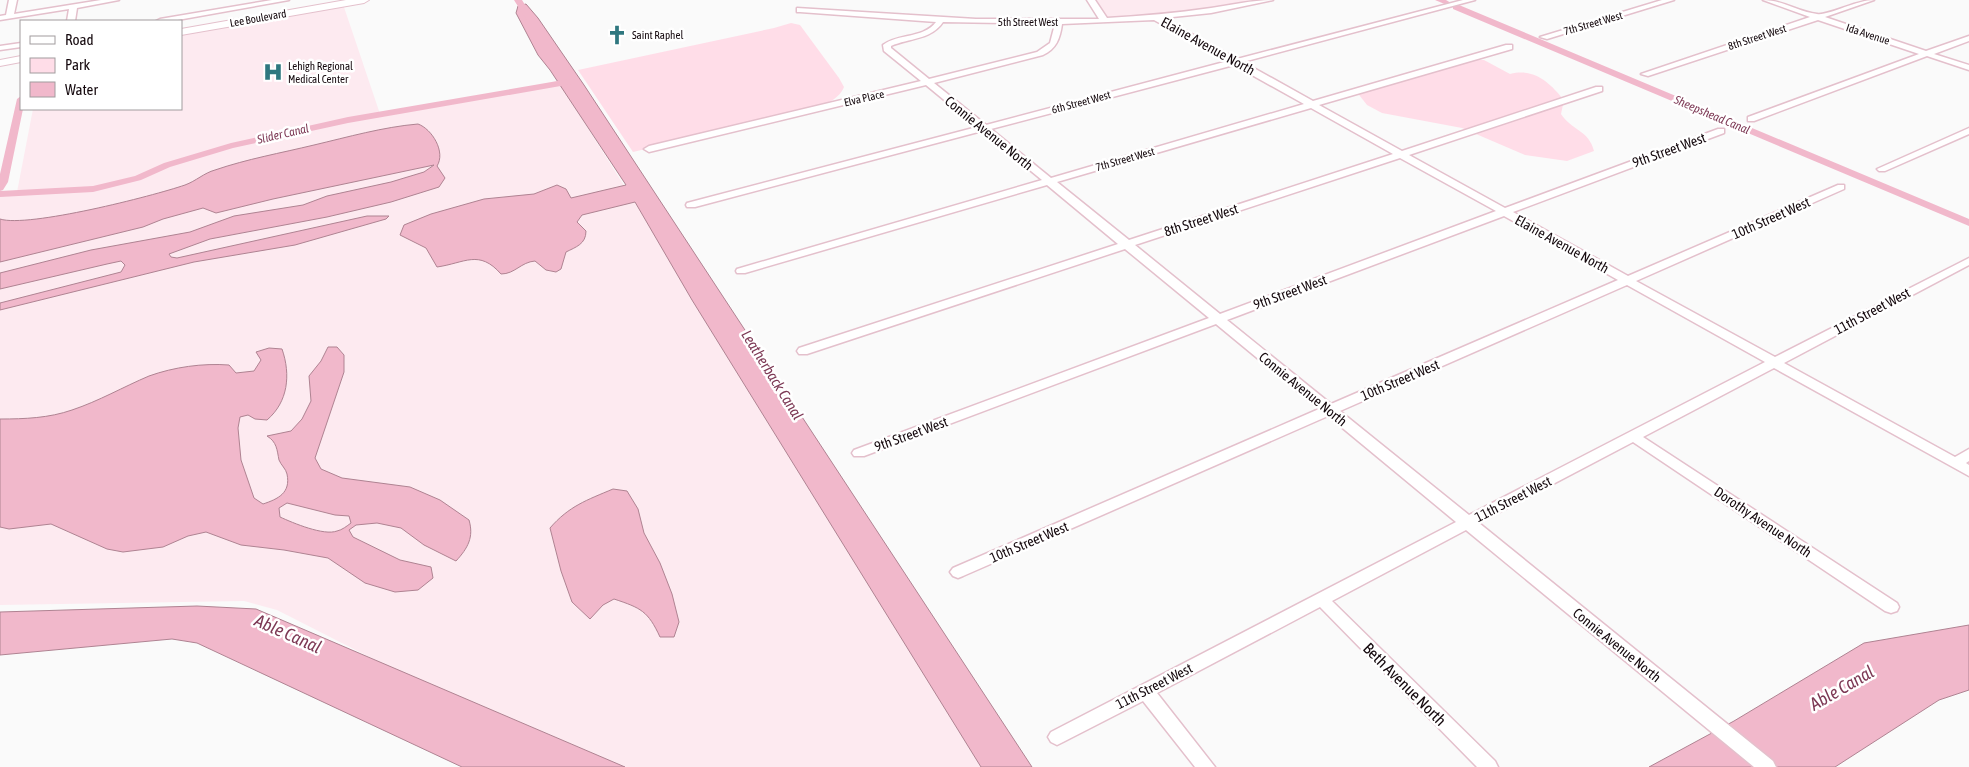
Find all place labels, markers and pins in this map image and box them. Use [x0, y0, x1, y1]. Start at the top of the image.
church icon: Saint Raphel [606, 24, 628, 46]
place label: Saint Raphel [632, 29, 683, 41]
place label: Lehigh Regional Medical Center [288, 60, 353, 85]
hospital icon: Lehigh Regional Medical Center [262, 61, 284, 83]

